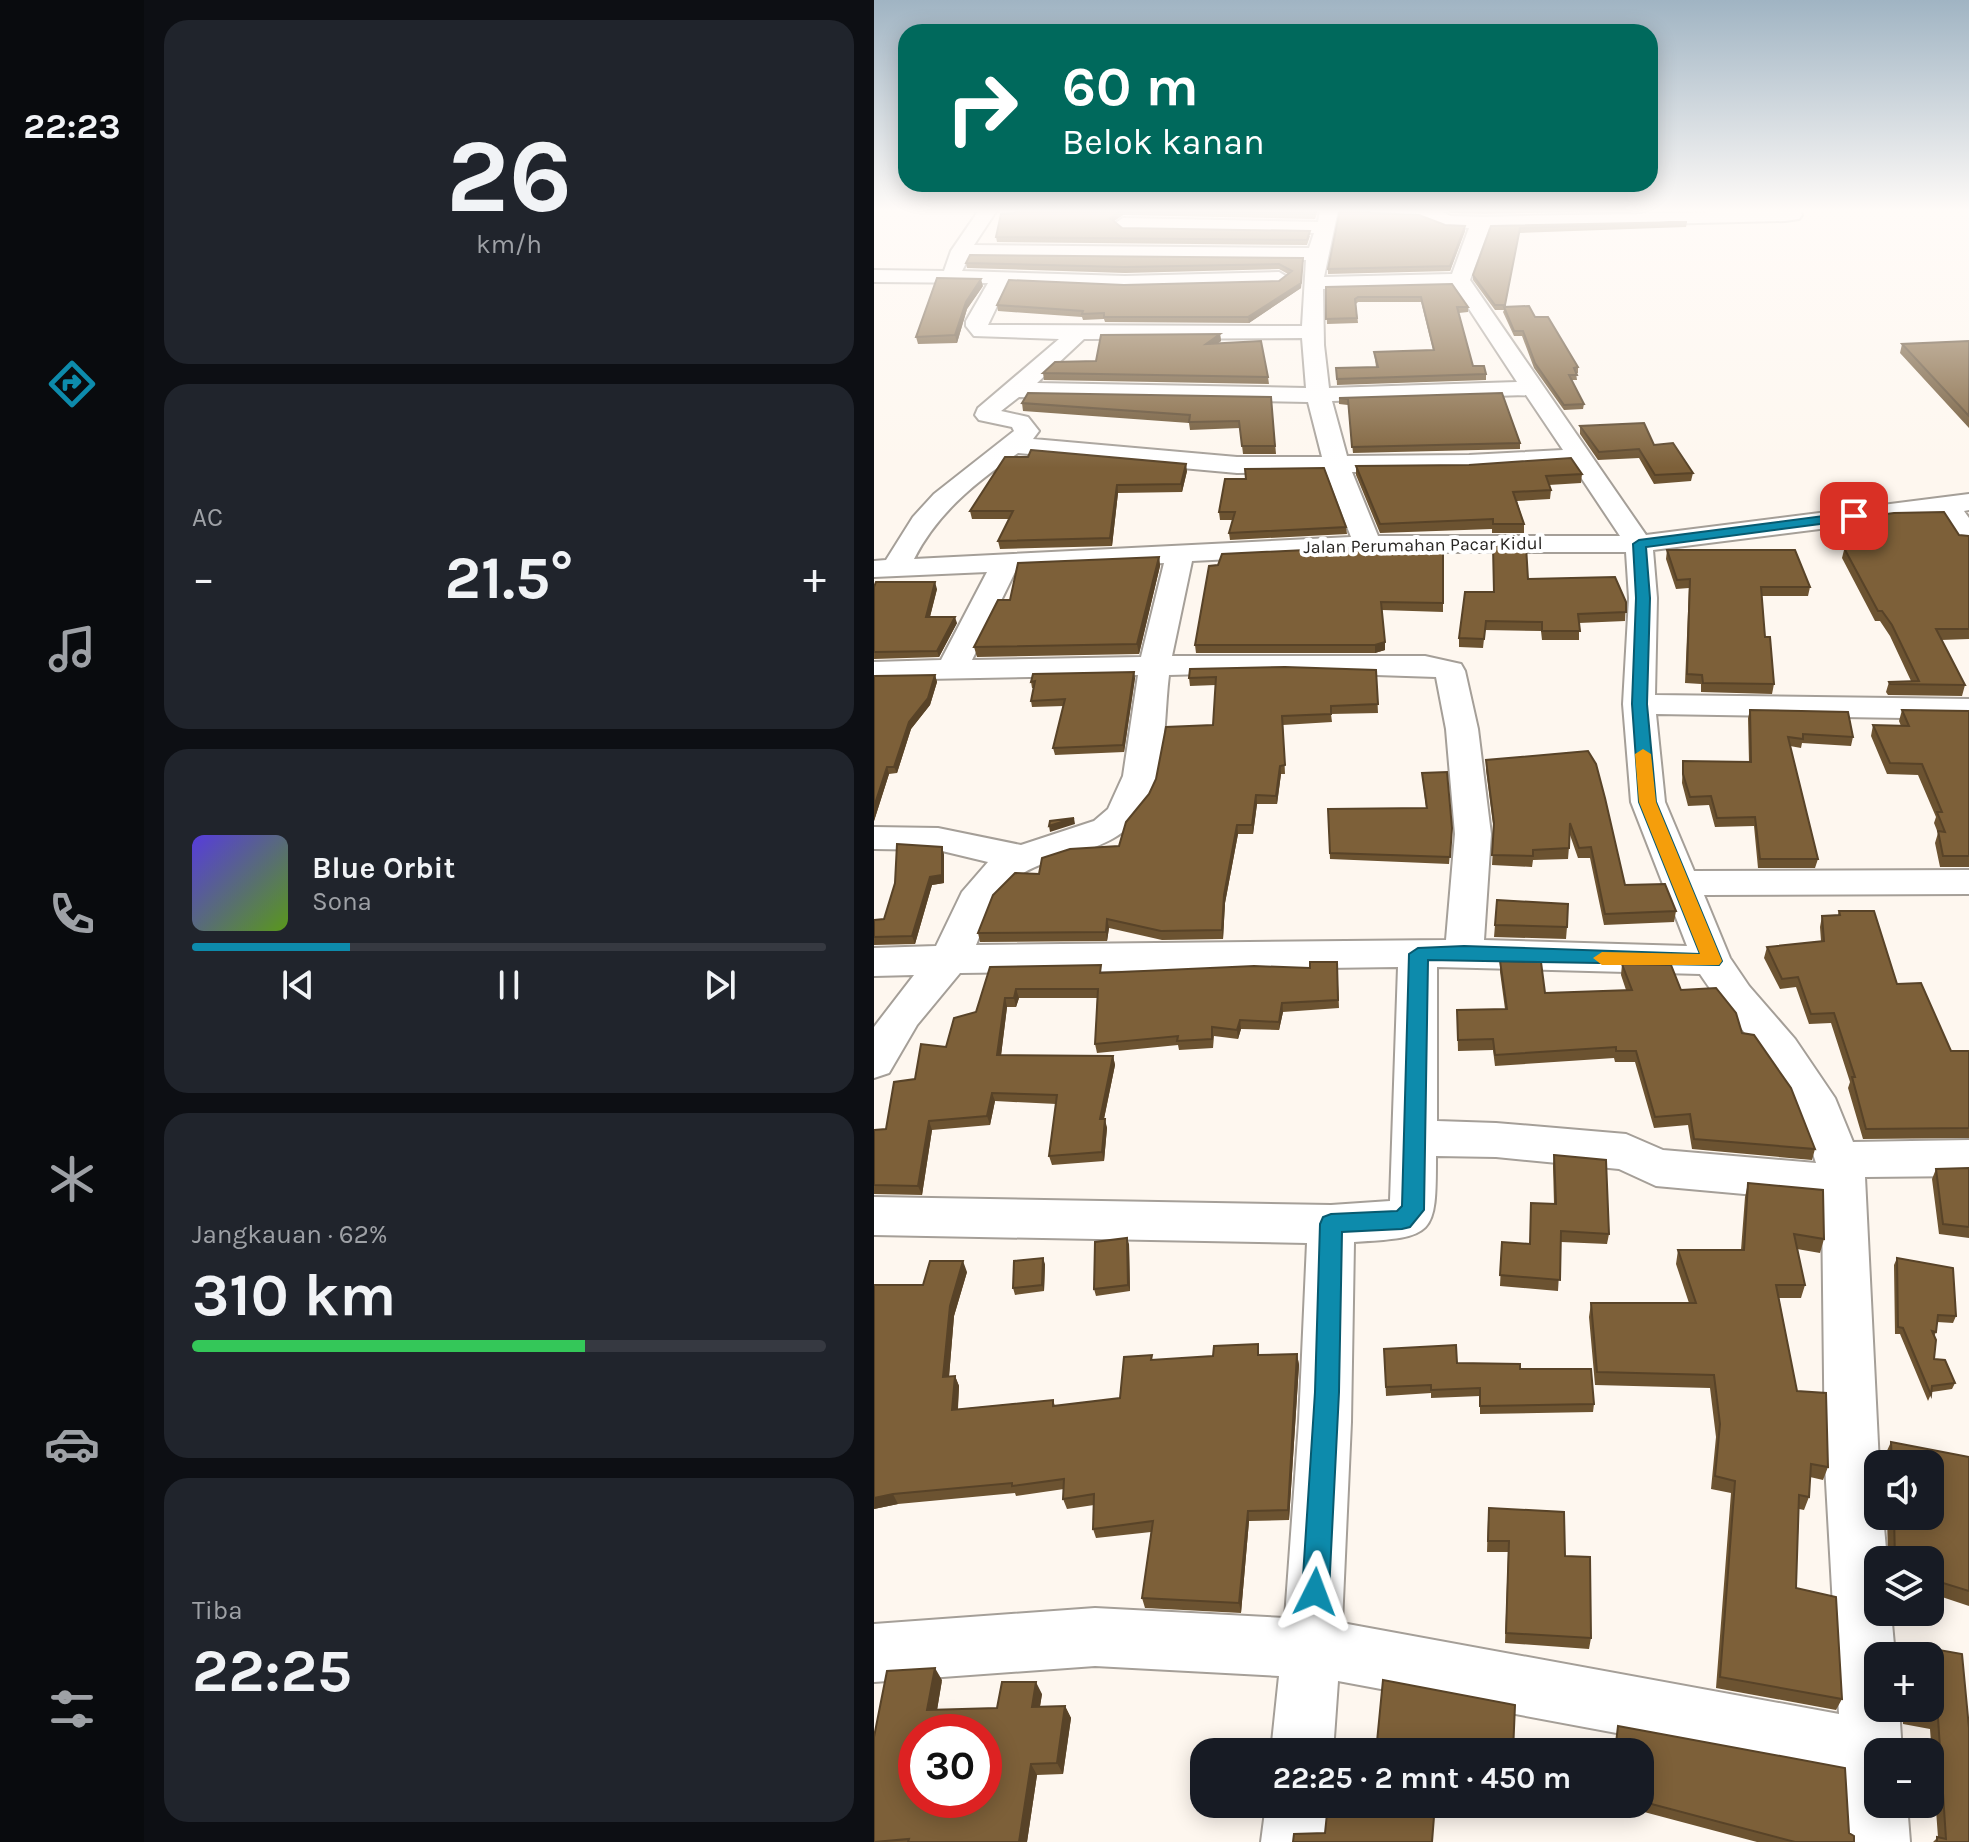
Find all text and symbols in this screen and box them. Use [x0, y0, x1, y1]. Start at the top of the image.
text: 60 m [1062, 54, 1199, 119]
icon: right [930, 56, 1034, 160]
text: 22:23 [23, 105, 121, 147]
text: 26 [446, 116, 572, 237]
text: Belok kanan [1062, 121, 1265, 163]
text: km/h [476, 229, 542, 260]
icon: directions [44, 356, 100, 412]
pin [1820, 482, 1888, 550]
icon: arrive [1832, 494, 1876, 538]
text: AC [192, 502, 223, 533]
street label: Jalan Perumahan Pacar Kidul [1303, 532, 1543, 558]
text: 21.5° [445, 543, 573, 613]
text: − [192, 553, 215, 604]
text: + [803, 553, 826, 604]
icon: music [44, 621, 100, 677]
text: Blue Orbit [312, 850, 455, 886]
icon: phone [44, 886, 100, 942]
text: Sona [312, 886, 372, 917]
icon: previous [276, 963, 320, 1007]
icon: pause [487, 963, 531, 1007]
icon: next [698, 963, 742, 1007]
icon: climate [44, 1151, 100, 1207]
text: Jangkauan · 62% [192, 1219, 388, 1250]
text: 310 km [192, 1260, 396, 1330]
icon: car [44, 1416, 100, 1472]
map controls [1864, 1450, 1944, 1818]
button: sound [1864, 1450, 1944, 1530]
button: layers [1864, 1546, 1944, 1626]
position arrow [1273, 1550, 1357, 1634]
text: Tiba [192, 1595, 242, 1626]
text: 22:25 [192, 1636, 352, 1706]
button: + [1864, 1642, 1944, 1722]
icon: filters [44, 1681, 100, 1737]
speed limit sign: 30 [898, 1714, 1002, 1818]
button: − [1864, 1738, 1944, 1818]
text: 22:25 · 2 mnt · 450 m [1273, 1760, 1571, 1796]

